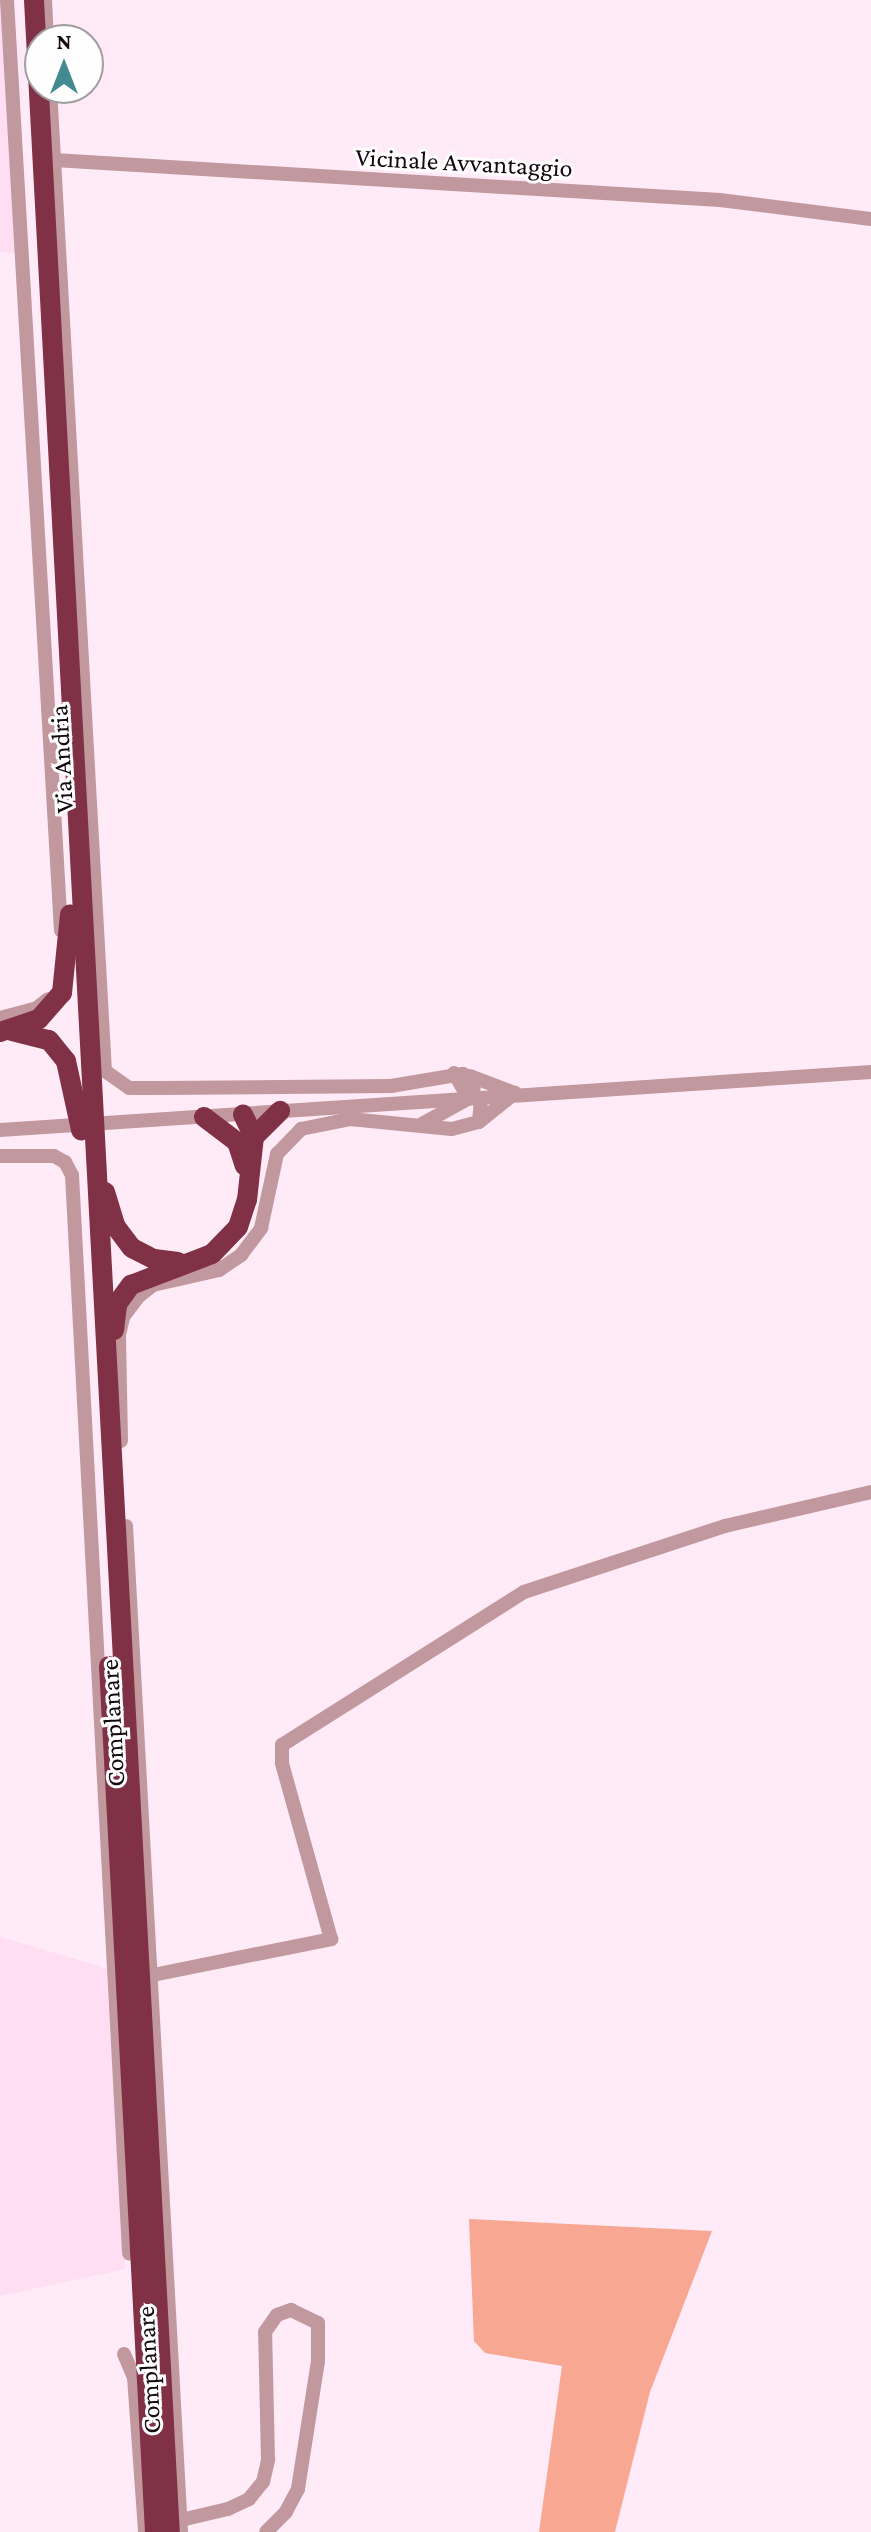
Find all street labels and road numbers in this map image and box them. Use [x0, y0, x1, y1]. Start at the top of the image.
street label: Vicinale Avvantaggio [355, 142, 573, 184]
street label: Via Andria [44, 704, 80, 814]
street label: Complanare [94, 1658, 132, 1788]
street label: Complanare [130, 2305, 168, 2435]

